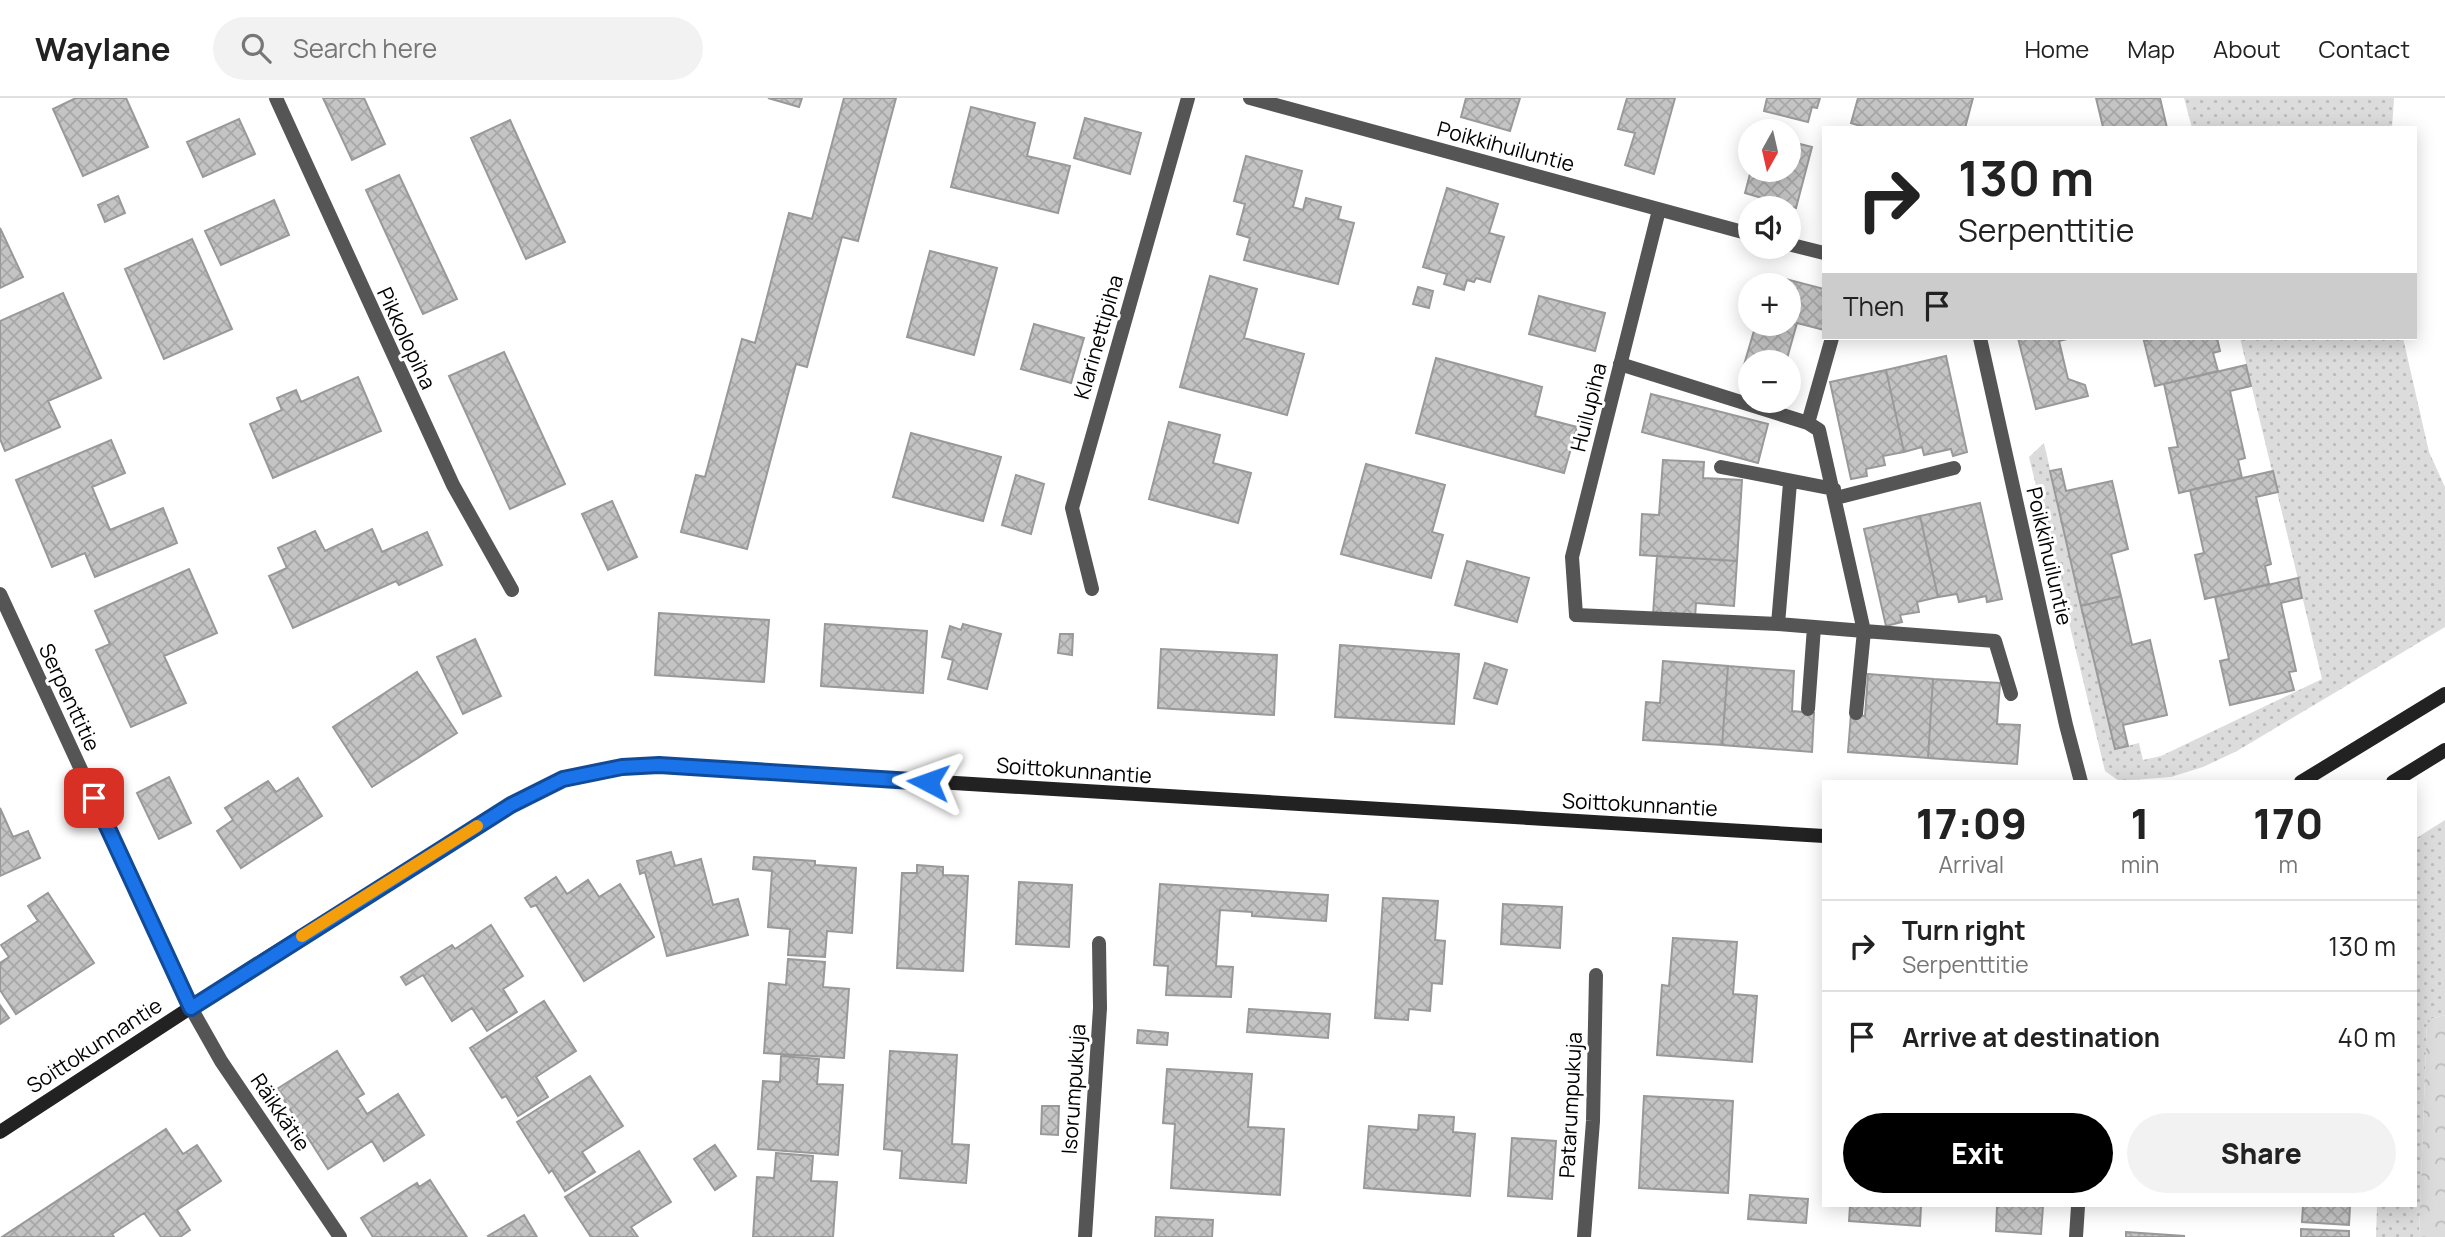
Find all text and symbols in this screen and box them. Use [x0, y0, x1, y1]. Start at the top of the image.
search box [213, 17, 703, 80]
text: Waylane [35, 26, 171, 71]
icon: search [237, 29, 275, 67]
text: Search here [293, 30, 437, 66]
text: Home [2024, 32, 2089, 65]
text: Map [2127, 32, 2175, 65]
text: About [2213, 32, 2281, 65]
text: Contact [2319, 32, 2410, 65]
street label: Poikkihuiluntie [1434, 114, 1578, 178]
north arrow [1738, 119, 1801, 182]
map controls [1738, 119, 1801, 413]
text: 130 m [1958, 144, 2094, 211]
icon: right [1843, 154, 1934, 245]
button: sound [1738, 196, 1801, 259]
text: Serpenttitie [1958, 208, 2134, 252]
street label: Klarinettipiha [1067, 272, 1129, 402]
button: + [1738, 273, 1801, 336]
street label: Pikkolopiha [371, 282, 443, 394]
icon: arrive [1918, 287, 1956, 325]
text: Then [1843, 288, 1904, 324]
button: − [1738, 350, 1801, 413]
street label: Huilupiha [1563, 360, 1613, 454]
street label: Poikkihuiluntie [2021, 484, 2079, 628]
street label: Serpenttitie [33, 639, 107, 755]
position arrow [891, 745, 965, 819]
street label: Soittokunnantie [995, 751, 1153, 789]
pin [64, 768, 124, 828]
icon: arrive [75, 779, 113, 817]
street label: Soittokunnantie [1561, 786, 1719, 822]
text: 17:09 [1916, 794, 2027, 852]
text: 1 [2131, 794, 2150, 852]
text: 170 [2253, 794, 2323, 852]
text: Arrival [1939, 848, 2004, 880]
text: min [2121, 848, 2159, 880]
text: m [2278, 848, 2298, 880]
text: Turn right [1902, 912, 2026, 948]
icon: right [1843, 927, 1881, 965]
text: 130 m [2328, 928, 2396, 964]
text: Serpenttitie [1902, 948, 2029, 980]
street label: Soittokunnantie [21, 991, 167, 1099]
icon: arrive [1843, 1018, 1881, 1056]
text: Arrive at destination [1902, 1019, 2160, 1055]
text: 40 m [2338, 1019, 2396, 1055]
street label: Isorumpukuja [1054, 1023, 1092, 1155]
street label: Patarumpukuja [1552, 1031, 1588, 1179]
street label: Räikkätie [245, 1068, 317, 1156]
button: Exit [1843, 1113, 2113, 1193]
button: Share [2127, 1113, 2396, 1193]

